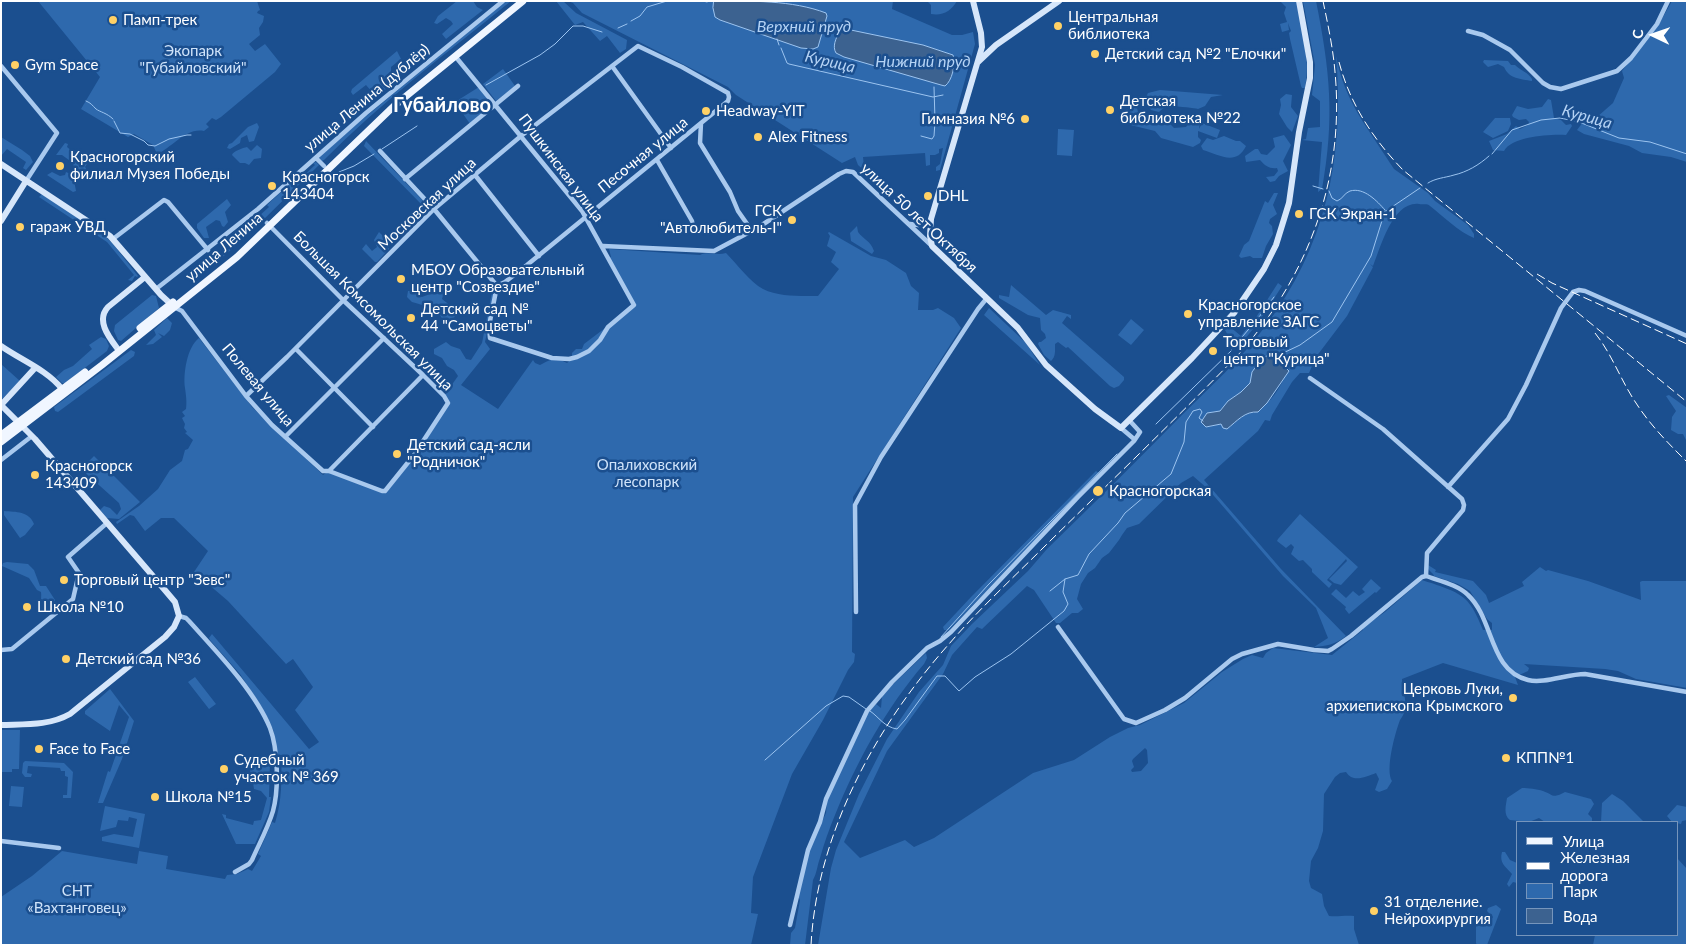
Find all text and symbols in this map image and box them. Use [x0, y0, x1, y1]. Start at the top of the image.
place label: Центральная библиотека [1068, 8, 1158, 43]
north arrow [1628, 10, 1678, 60]
place label: Памп-трек [123, 11, 197, 29]
marker: Памп-трек [107, 14, 119, 26]
water label: Верхний пруд [757, 17, 851, 37]
marker: Центральная библиотека [1052, 20, 1064, 32]
text: С [1629, 29, 1646, 39]
street label: улица Ленина (дублёр) [301, 40, 433, 156]
park label: Экопарк "Губайловский" [139, 42, 247, 77]
place label: Детский сад №2 "Елочки" [1105, 45, 1286, 63]
water label: Курица [803, 47, 857, 77]
marker: Детский сад №2 "Елочки" [1089, 48, 1101, 60]
water label: Нижний пруд [875, 52, 971, 72]
place label: Gym Space [25, 56, 98, 74]
marker: Gym Space [9, 59, 21, 71]
place label: Детская библиотека №22 [1120, 92, 1241, 127]
district label: Губайлово [393, 94, 491, 118]
water label: Курица [1560, 101, 1614, 133]
place label: Headway-YIT [716, 102, 805, 120]
marker: Детская библиотека №22 [1104, 104, 1116, 116]
marker: Headway-YIT [700, 105, 712, 117]
place label: Гимназия №6 [921, 110, 1015, 128]
street label: Пушкинская улица [515, 111, 607, 225]
street label: Песочная улица [595, 113, 691, 197]
marker: Гимназия №6 [1019, 113, 1031, 125]
place label: Alex Fitness [768, 128, 848, 146]
marker: Alex Fitness [752, 131, 764, 143]
place label: Красногорский филиал Музея Победы [70, 148, 230, 183]
street label: Московская улица [374, 154, 480, 254]
street label: улица 50 лет Октября [857, 159, 981, 277]
marker: Красногорский филиал Музея Победы [54, 160, 66, 172]
place label: Красногорск 143404 [282, 168, 370, 203]
marker: Красногорск 143404 [266, 180, 278, 192]
place label: DHL [938, 187, 969, 205]
marker: DHL [922, 190, 934, 202]
place label: ГСК "Автолюбитель-I" [660, 202, 782, 237]
place label: ГСК Экран-1 [1309, 205, 1397, 223]
marker: ГСК Экран-1 [1293, 208, 1305, 220]
street label: улица Ленина [182, 209, 266, 285]
marker: ГСК "Автолюбитель-I" [786, 214, 798, 226]
place label: гараж УВД [30, 218, 106, 236]
marker: гараж УВД [14, 221, 26, 233]
street label: Большая Комсомольская улица [290, 228, 456, 394]
place label: МБОУ Образовательный центр "Созвездие" [411, 261, 585, 296]
marker: МБОУ Образовательный центр "Созвездие" [395, 273, 407, 285]
place label: Красногорское управление ЗАГС [1198, 296, 1319, 331]
place label: Детский сад № 44 "Самоцветы" [421, 300, 533, 335]
marker: Красногорское управление ЗАГС [1182, 308, 1194, 320]
marker: Детский сад № 44 "Самоцветы" [405, 312, 417, 324]
place label: Торговый центр "Курица" [1223, 333, 1330, 368]
street label: Полевая улица [218, 340, 298, 430]
marker: Торговый центр "Курица" [1207, 345, 1219, 357]
place label: Детский сад-ясли "Родничок" [407, 436, 531, 471]
marker: Детский сад-ясли "Родничок" [391, 448, 403, 460]
park label: Опалиховский лесопарк [597, 456, 697, 491]
place label: Красногорск 143409 [45, 457, 133, 492]
marker: Красногорск 143409 [29, 469, 41, 481]
place label: Красногорская [1109, 482, 1211, 500]
marker: Красногорская [1091, 484, 1105, 498]
place label: Торговый центр "Зевс" [74, 571, 230, 589]
marker: Торговый центр "Зевс" [58, 574, 70, 586]
place label: Школа №10 [37, 598, 124, 616]
marker: Школа №10 [21, 601, 33, 613]
place label: Детский сад №36 [76, 650, 201, 668]
marker: Детский сад №36 [60, 653, 72, 665]
place label: Церковь Луки, архиепископа Крымского [1326, 680, 1503, 715]
marker: Церковь Луки, архиепископа Крымского [1507, 692, 1519, 704]
place label: Face to Face [49, 740, 130, 758]
marker: Face to Face [33, 743, 45, 755]
place label: КПП№1 [1516, 749, 1574, 767]
place label: Судебный участок № 369 [234, 751, 339, 786]
marker: КПП№1 [1500, 752, 1512, 764]
marker: Судебный участок № 369 [218, 763, 230, 775]
place label: Школа №15 [165, 788, 252, 806]
marker: Школа №15 [149, 791, 161, 803]
legend [1516, 821, 1678, 936]
text: Улица [1563, 832, 1604, 850]
text: Железная дорога [1560, 848, 1630, 884]
park label: СНТ «Вахтанговец» [27, 882, 127, 917]
text: Парк [1563, 882, 1597, 900]
place label: 31 отделение. Нейрохирургия [1384, 893, 1491, 928]
marker: 31 отделение. Нейрохирургия [1368, 905, 1380, 917]
text: Вода [1563, 907, 1598, 925]

